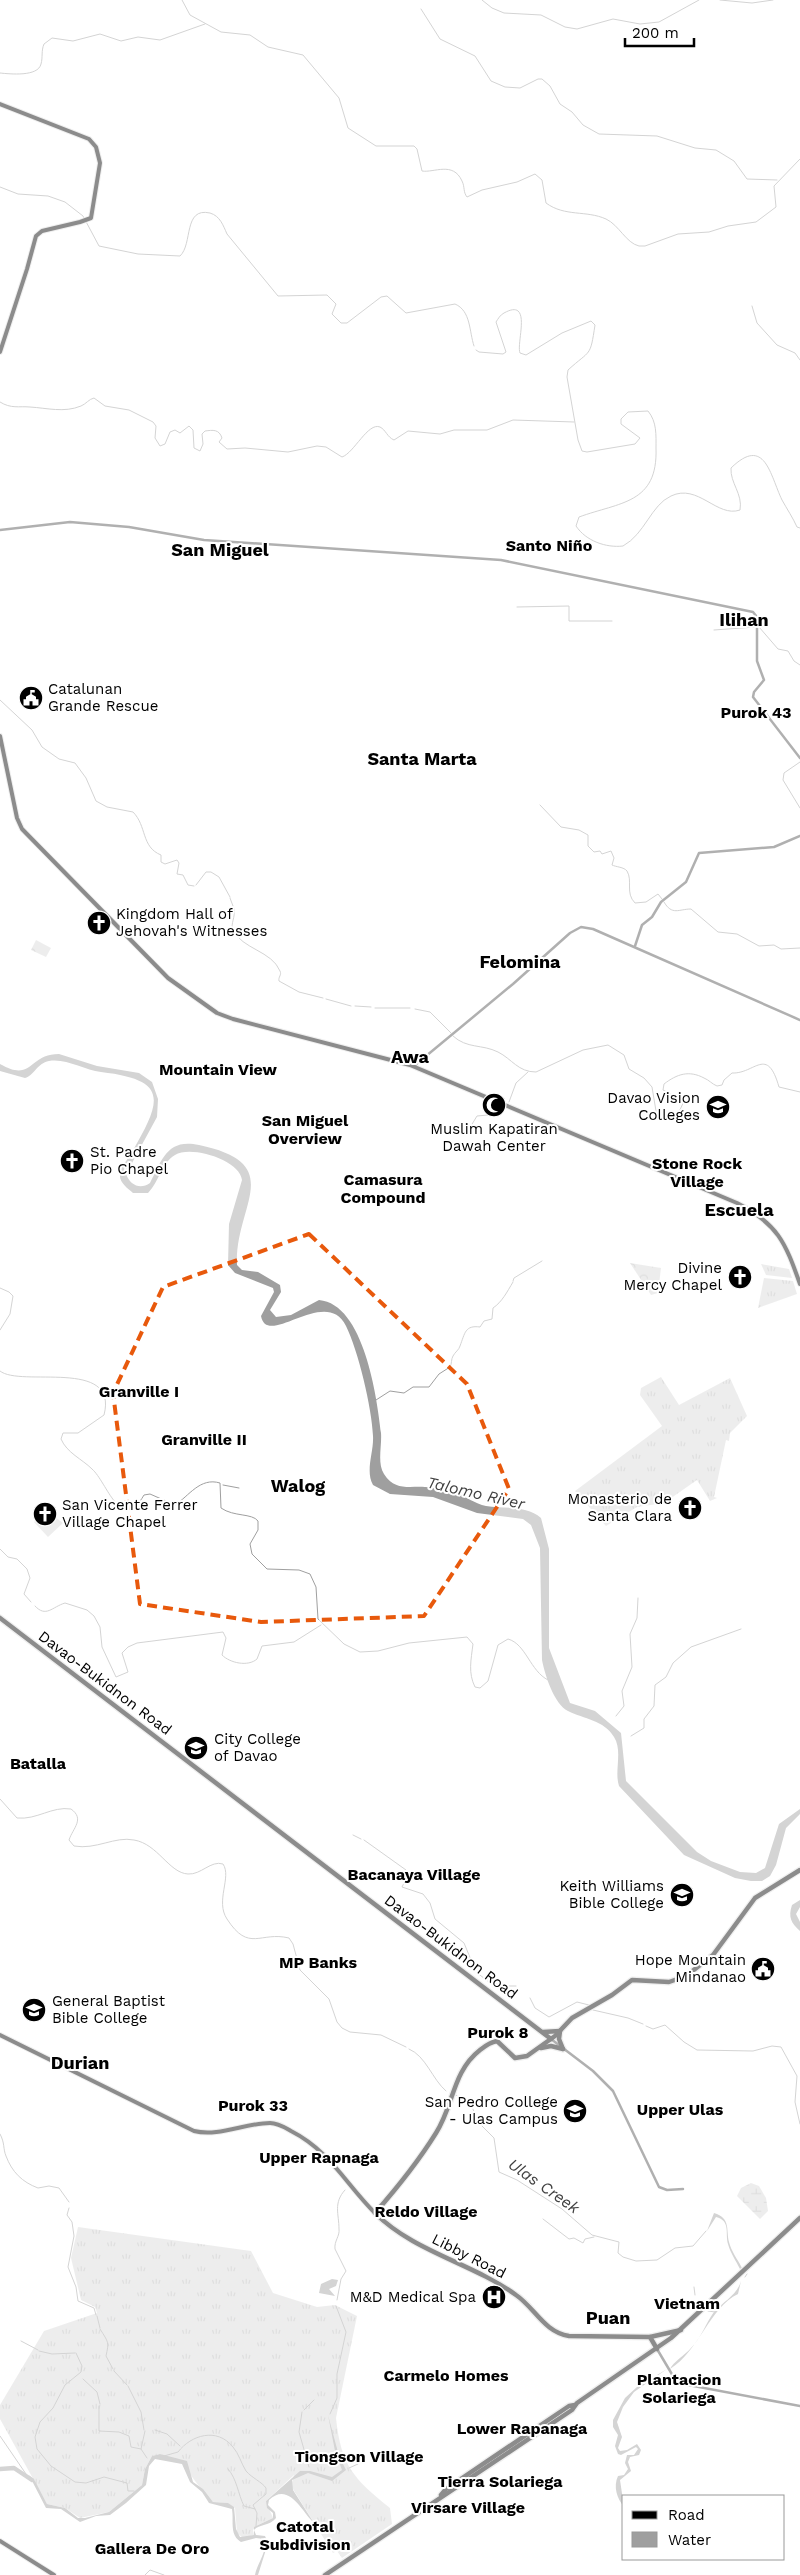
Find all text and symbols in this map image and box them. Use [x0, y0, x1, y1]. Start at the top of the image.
scale bar [625, 15, 694, 47]
text: 200 m [632, 24, 679, 42]
district label: Santo Niño [506, 536, 593, 555]
district label: San Miguel [171, 539, 269, 560]
district label: Ilihan [719, 609, 769, 630]
place label: Catalunan Grande Rescue [48, 680, 158, 715]
public building icon: Catalunan Grande Rescue [18, 685, 44, 711]
district label: Purok 43 [720, 703, 792, 722]
district label: Santa Marta [367, 748, 477, 769]
place label: Kingdom Hall of Jehovah's Witnesses [116, 905, 267, 940]
church icon: Kingdom Hall of Jehovah's Witnesses [86, 910, 112, 936]
district label: Felomina [480, 951, 561, 972]
district label: Awa [391, 1046, 430, 1067]
district label: Mountain View [159, 1060, 278, 1079]
place label: Davao Vision Colleges [607, 1089, 700, 1124]
mosque icon: Muslim Kapatiran Dawah Center [481, 1092, 507, 1118]
school or university icon: Davao Vision Colleges [705, 1094, 731, 1120]
district label: San Miguel Overview [262, 1111, 349, 1148]
place label: Muslim Kapatiran Dawah Center [430, 1120, 558, 1155]
place label: St. Padre Pio Chapel [90, 1143, 168, 1178]
church icon: St. Padre Pio Chapel [59, 1148, 85, 1174]
district label: Stone Rock Village [652, 1154, 742, 1191]
district label: Camasura Compound [340, 1170, 426, 1207]
district label: Escuela [704, 1199, 774, 1220]
place label: Divine Mercy Chapel [623, 1259, 722, 1294]
church icon: Divine Mercy Chapel [727, 1264, 753, 1290]
district label: Granville I [99, 1382, 179, 1401]
district label: Granville II [161, 1430, 247, 1449]
water label: Talomo River [425, 1473, 527, 1514]
district label: Walog [271, 1475, 326, 1496]
place label: Monasterio de Santa Clara [567, 1490, 673, 1525]
church icon: Monasterio de Santa Clara [677, 1495, 703, 1521]
place label: San Vicente Ferrer Village Chapel [62, 1496, 198, 1531]
church icon: San Vicente Ferrer Village Chapel [32, 1501, 58, 1527]
street label: Davao-Bukidnon Road [35, 1627, 175, 1739]
place label: City College of Davao [214, 1730, 301, 1765]
school or university icon: City College of Davao [183, 1735, 209, 1761]
district label: Batalla [10, 1754, 67, 1773]
district label: Bacanaya Village [348, 1865, 480, 1884]
place label: Keith Williams Bible College [560, 1877, 664, 1912]
school or university icon: Keith Williams Bible College [669, 1882, 695, 1908]
street label: Davao-Bukidnon Road [381, 1891, 521, 2003]
place label: Hope Mountain Mindanao [635, 1951, 746, 1986]
district label: MP Banks [279, 1953, 358, 1972]
public building icon: Hope Mountain Mindanao [750, 1956, 776, 1982]
place label: General Baptist Bible College [52, 1992, 166, 2027]
school or university icon: General Baptist Bible College [21, 1997, 47, 2023]
district label: Purok 8 [467, 2023, 529, 2042]
district label: Durian [51, 2052, 109, 2073]
place label: San Pedro College - Ulas Campus [425, 2093, 558, 2128]
district label: Purok 33 [218, 2096, 288, 2115]
school or university icon: San Pedro College - Ulas Campus [562, 2098, 588, 2124]
district label: Upper Ulas [637, 2100, 724, 2119]
district label: Upper Rapnaga [259, 2148, 380, 2167]
water label: Ulas Creek [505, 2154, 584, 2218]
district label: Reldo Village [375, 2202, 477, 2221]
street label: Libby Road [429, 2230, 509, 2282]
hospital icon: M&D Medical Spa [481, 2284, 507, 2310]
place label: M&D Medical Spa [350, 2288, 476, 2306]
district label: Vietnam [654, 2294, 720, 2313]
district label: Puan [586, 2307, 630, 2328]
district label: Carmelo Homes [383, 2366, 509, 2385]
district label: Plantacion Solariega [637, 2370, 721, 2407]
district label: Lower Rapanaga [457, 2419, 588, 2438]
district label: Tiongson Village [294, 2447, 424, 2466]
district label: Tierra Solariega [437, 2472, 563, 2491]
legend [622, 2495, 785, 2560]
district label: Virsare Village [411, 2498, 525, 2517]
text: Road [668, 2506, 705, 2524]
district label: Catotal Subdivision [259, 2517, 351, 2554]
text: Water [668, 2531, 711, 2549]
district label: Gallera De Oro [95, 2539, 210, 2558]

